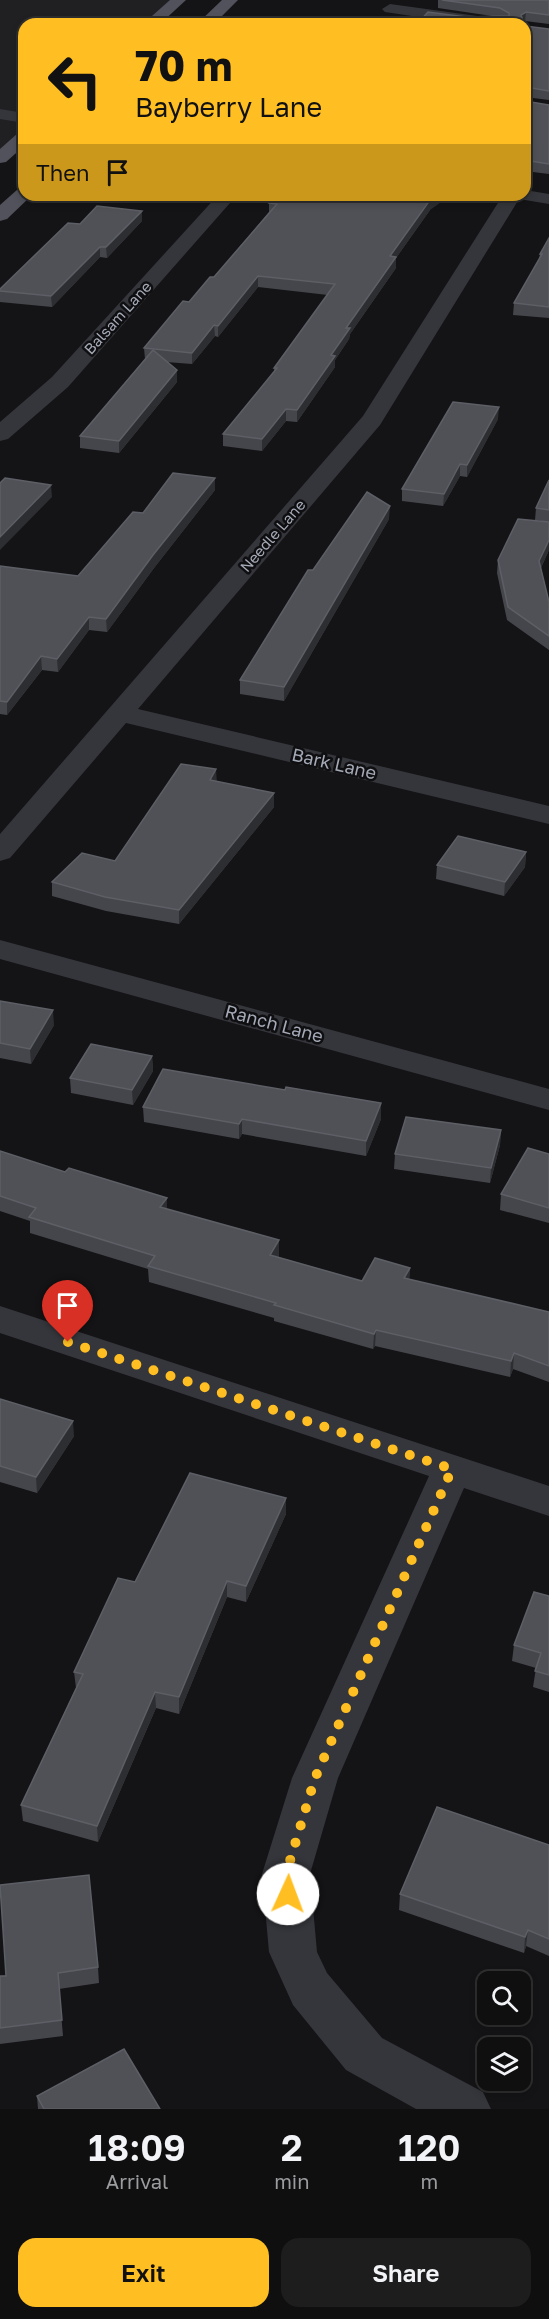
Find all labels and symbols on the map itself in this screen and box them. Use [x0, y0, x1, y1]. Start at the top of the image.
street label: Balsam Lane [80, 277, 155, 357]
street label: Needle Lane [236, 495, 309, 575]
street label: Bark Lane [290, 743, 379, 783]
street label: Ranch Lane [223, 999, 326, 1047]
pin [42, 1280, 93, 1342]
position arrow [256, 1862, 320, 1926]

